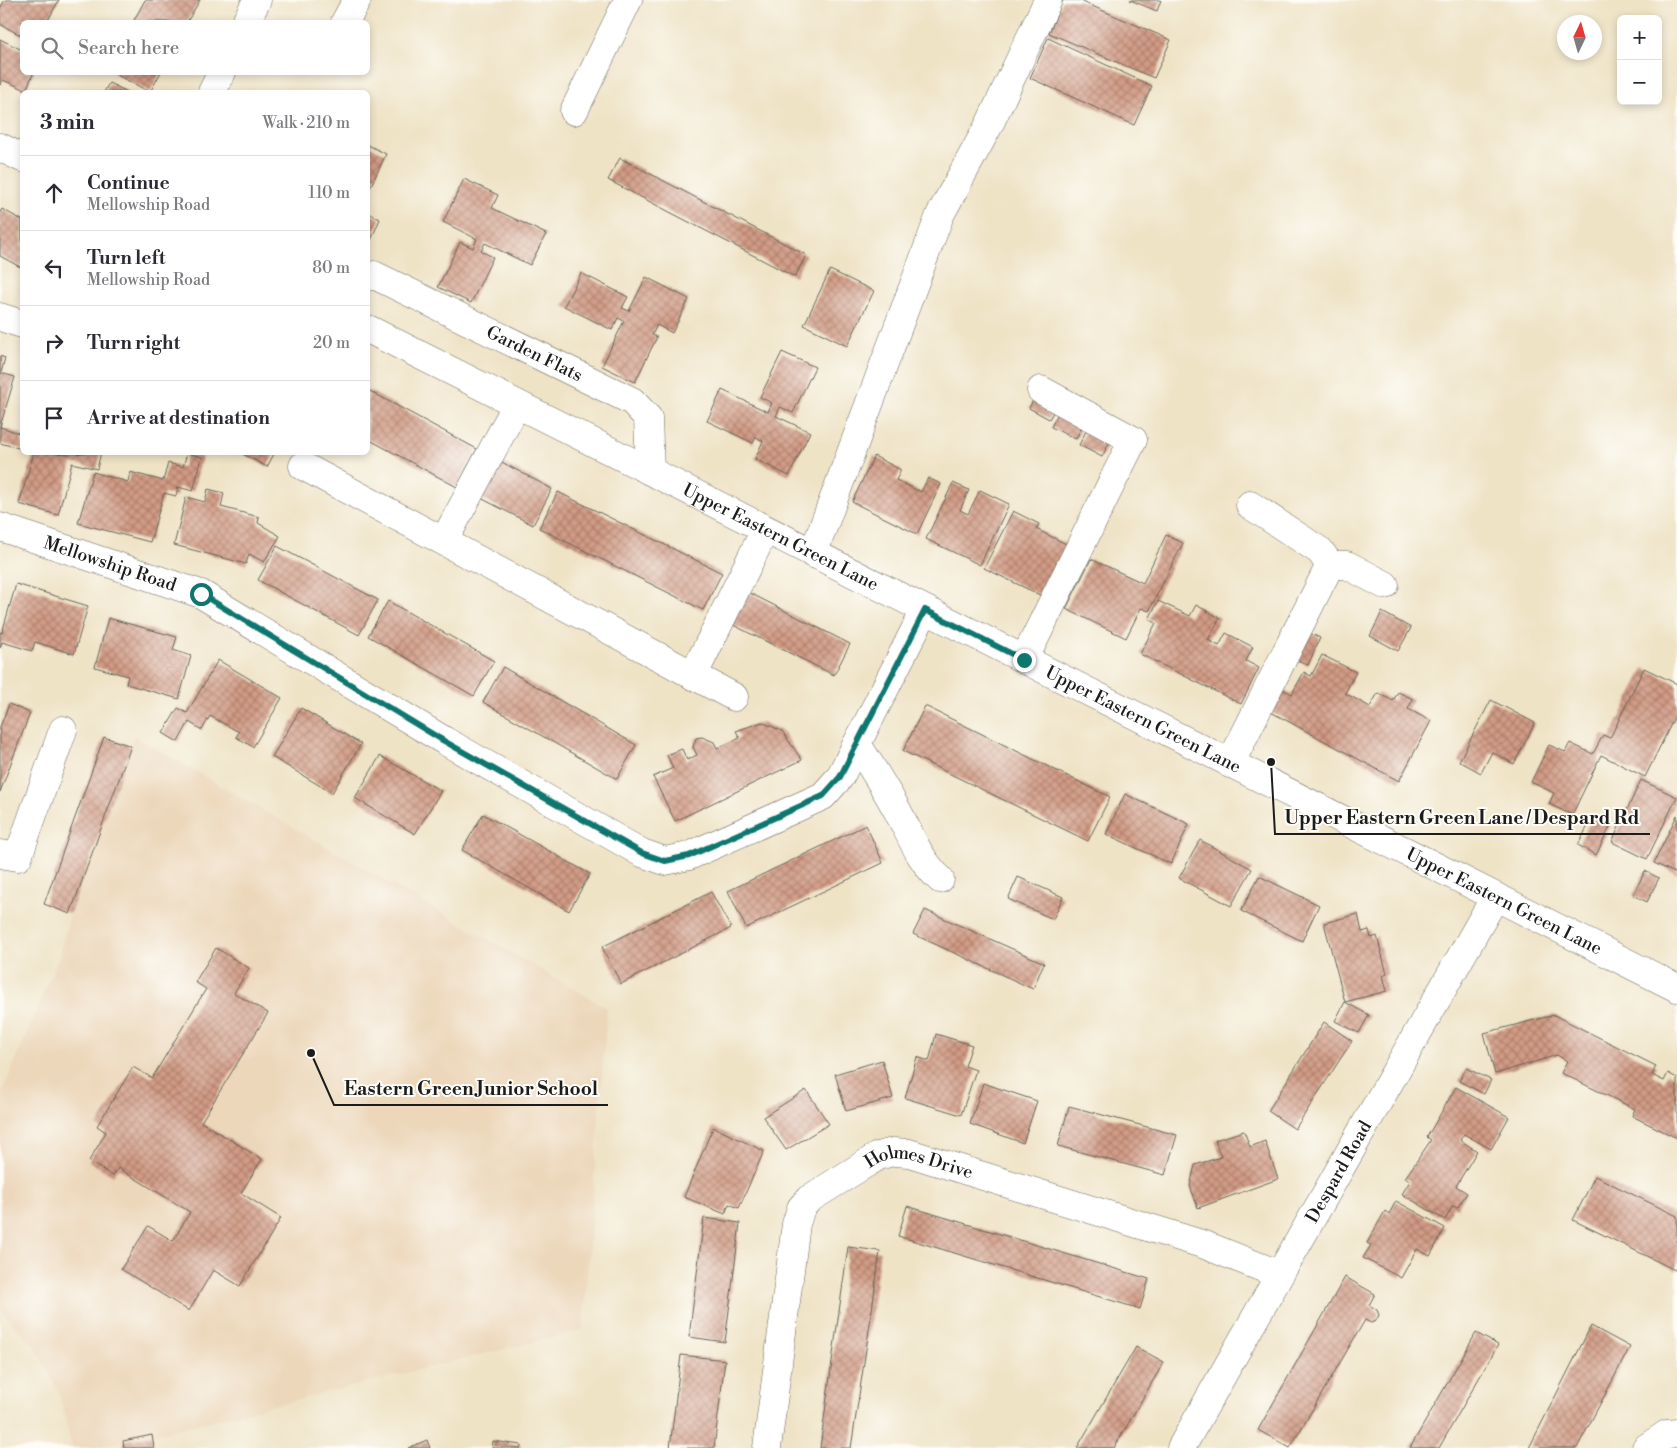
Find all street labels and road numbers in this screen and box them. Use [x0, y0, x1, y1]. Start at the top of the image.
street label: Garden Flats [482, 321, 586, 387]
street label: Upper Eastern Green Lane [679, 478, 882, 596]
street label: Mellowship Road [41, 531, 180, 597]
street label: Upper Eastern Green Lane [1041, 661, 1245, 779]
street label: Upper Eastern Green Lane [1402, 843, 1606, 960]
street label: Despard Road [1301, 1116, 1377, 1227]
street label: Holmes Drive [860, 1141, 976, 1184]

